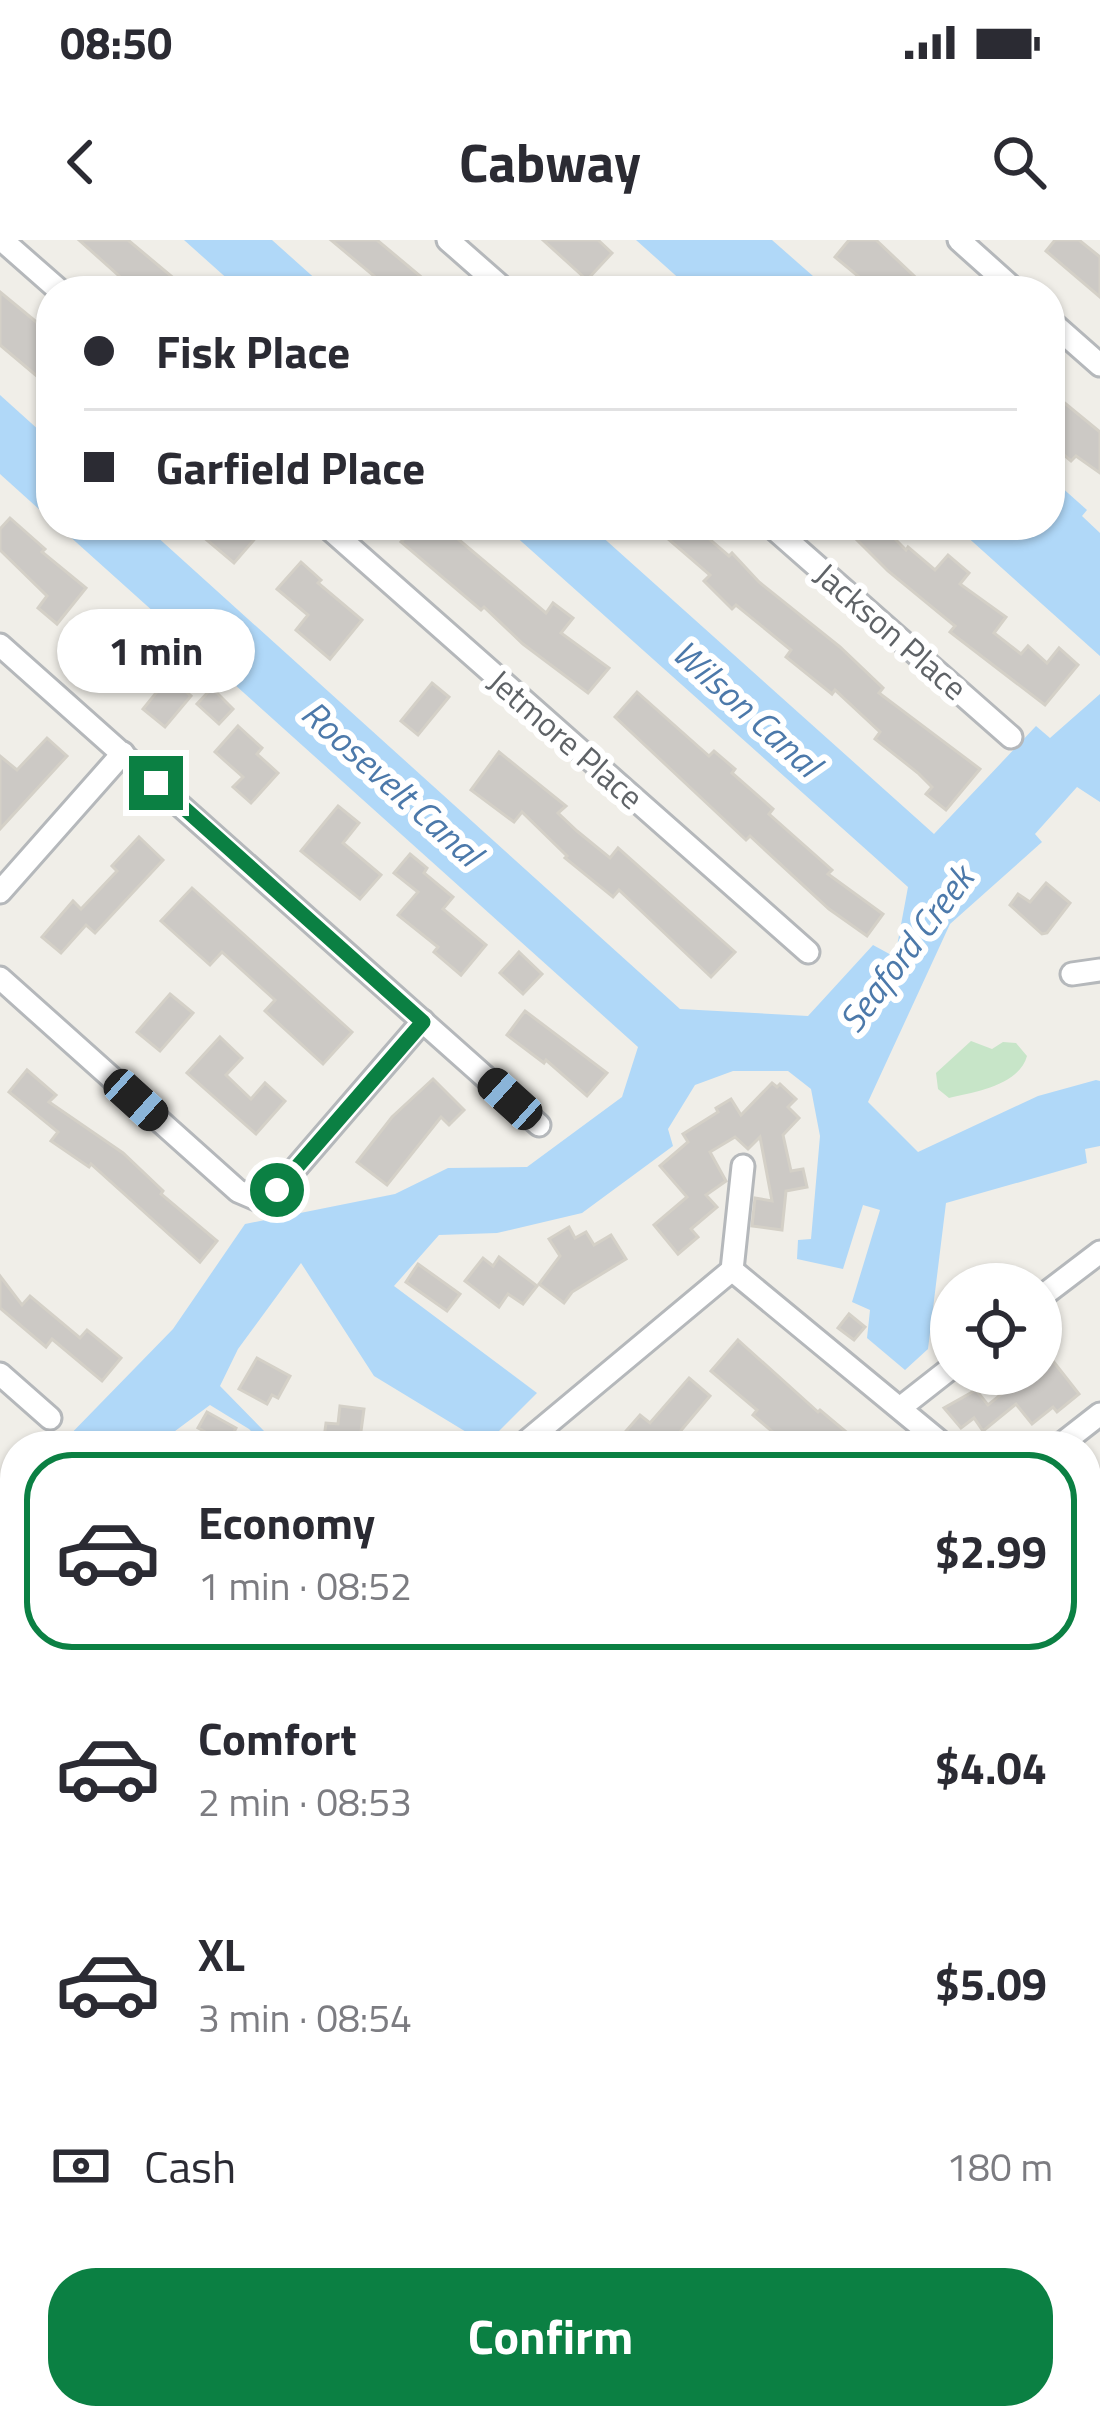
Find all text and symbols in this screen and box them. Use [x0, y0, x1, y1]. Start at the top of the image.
text: 08:50 [60, 8, 172, 76]
text: Cabway [459, 121, 641, 203]
icon: back [48, 129, 114, 195]
icon: search [986, 129, 1052, 195]
text: Fisk Place [156, 317, 350, 385]
text: Garfield Place [156, 433, 425, 501]
street label: Jackson Place [803, 550, 979, 712]
callout: 1 min [57, 609, 255, 693]
text: 1 min [109, 621, 203, 680]
water label: Wilson Canal [661, 626, 837, 792]
street label: Jetmore Place [477, 657, 655, 821]
water label: Roosevelt Canal [290, 686, 498, 882]
route end [129, 756, 183, 810]
water label: Seaford Creek [825, 851, 989, 1044]
car [471, 1062, 549, 1136]
car [97, 1063, 175, 1137]
route start [250, 1163, 304, 1217]
map controls [930, 1263, 1062, 1395]
button: locate [930, 1263, 1062, 1395]
text: Economy [198, 1488, 375, 1556]
icon: car [54, 1497, 162, 1605]
text: $2.99 [935, 1517, 1047, 1585]
text: 1 min · 08:52 [198, 1556, 412, 1615]
text: Comfort [198, 1704, 357, 1772]
icon: car [54, 1713, 162, 1821]
text: $4.04 [935, 1733, 1047, 1801]
text: 2 min · 08:53 [198, 1772, 412, 1831]
text: XL [198, 1920, 245, 1988]
icon: car [54, 1929, 162, 2037]
text: $5.09 [935, 1949, 1047, 2017]
text: 3 min · 08:54 [198, 1988, 412, 2047]
text: Cash [144, 2132, 236, 2200]
icon: cash [48, 2133, 114, 2199]
text: 180 m [946, 2137, 1053, 2196]
button: Confirm [48, 2268, 1053, 2406]

